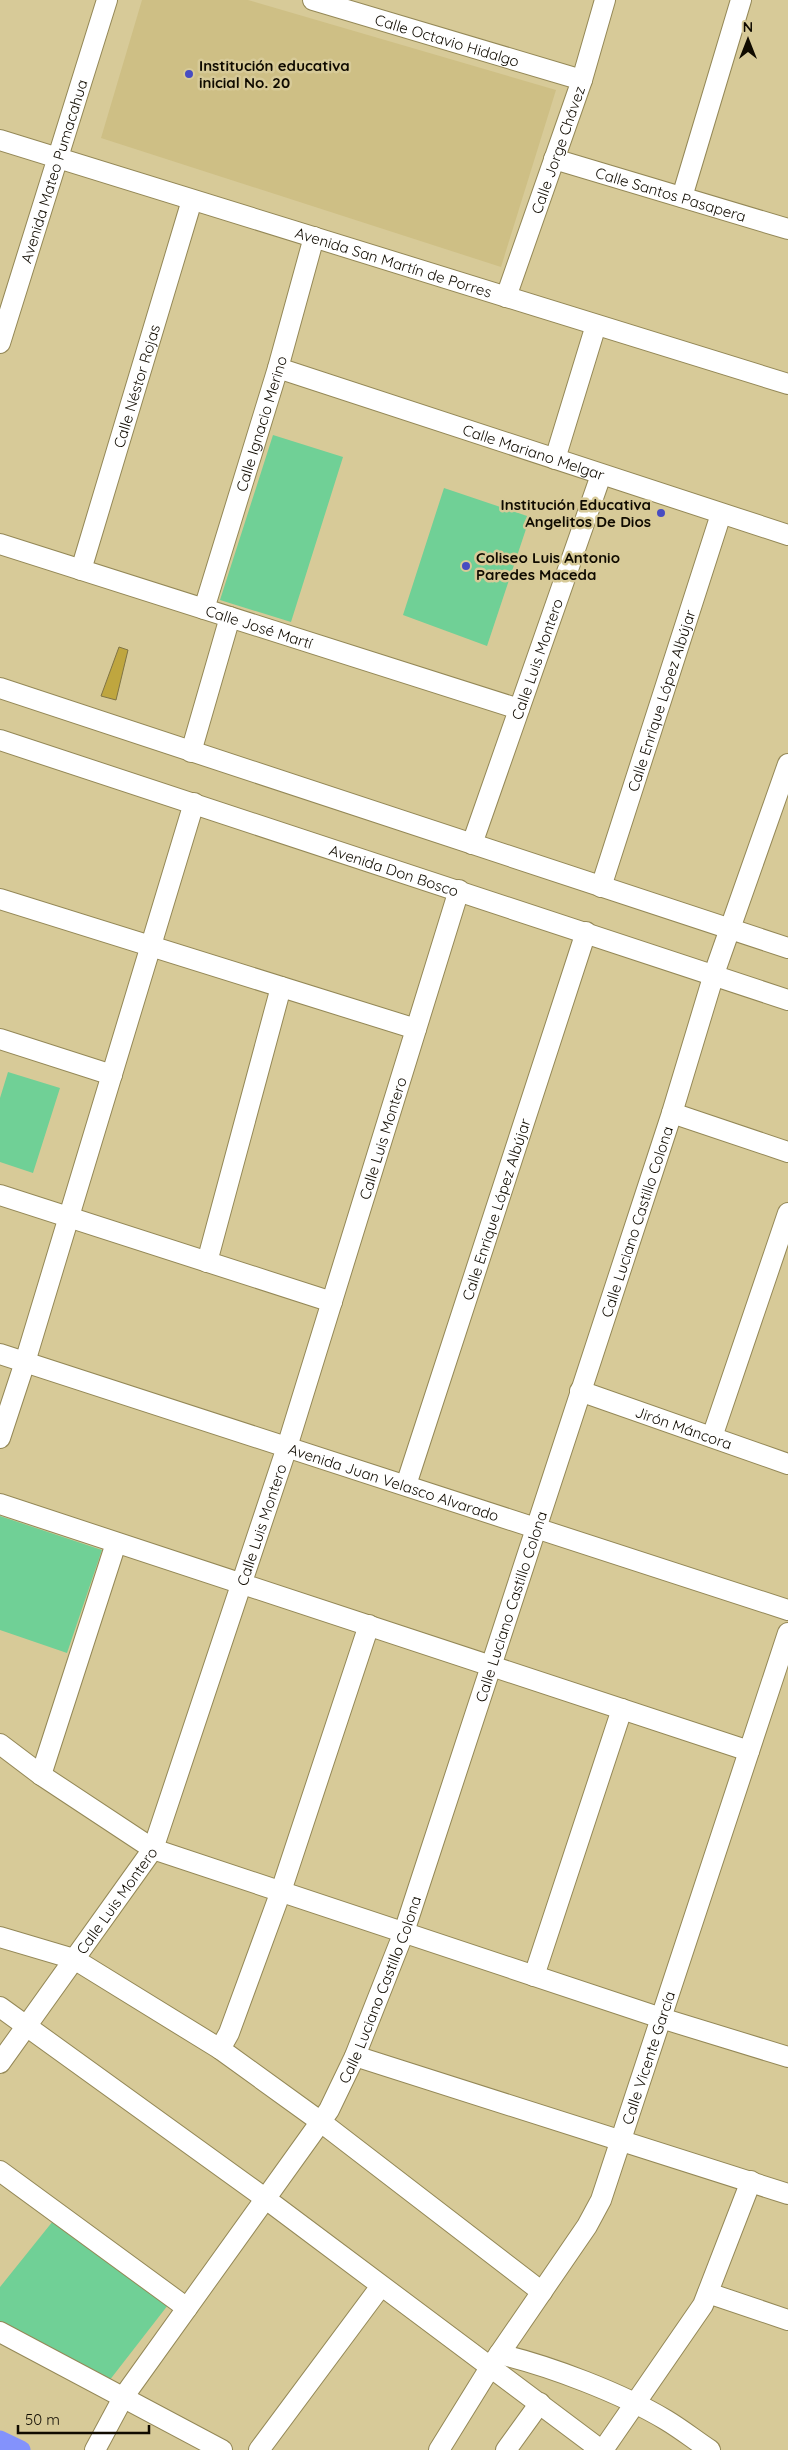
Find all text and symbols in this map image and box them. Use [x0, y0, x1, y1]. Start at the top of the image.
street label: Calle Octavio Hidalgo [373, 9, 522, 70]
north arrow [723, 15, 773, 65]
text: N [743, 18, 753, 36]
place label: Institución educativa inicial No. 20 [199, 56, 350, 92]
marker: Institución educativa inicial No. 20 [183, 68, 195, 80]
street label: Avenida Mateo Pumacahua [16, 77, 91, 265]
street label: Calle Jorge Chávez [526, 83, 589, 216]
street label: Calle Santos Pasapera [593, 162, 748, 225]
street label: Avenida San Martín de Porres [293, 222, 494, 301]
street label: Calle Néstor Rojas [109, 322, 164, 450]
street label: Calle Ignacio Merino [231, 354, 290, 494]
street label: Calle Mariano Melgar [460, 420, 607, 484]
place label: Institución Educativa Angelitos De Dios [501, 495, 651, 531]
marker: Institución Educativa Angelitos De Dios [655, 507, 667, 519]
place label: Coliseo Luis Antonio Paredes Maceda [476, 548, 620, 584]
marker: Coliseo Luis Antonio Paredes Maceda [460, 560, 472, 572]
street label: Calle Luis Montero [507, 596, 567, 722]
street label: Calle José Martí [203, 601, 316, 653]
street label: Calle Enrique López Albújar [623, 607, 699, 794]
street label: Avenida Don Bosco [327, 840, 461, 900]
street label: Calle Luis Montero [354, 1075, 410, 1202]
street label: Calle Enrique López Albújar [457, 1116, 534, 1303]
street label: Calle Luciano Castillo Colona [596, 1124, 677, 1319]
street label: Jirón Máncora [633, 1402, 735, 1453]
street label: Avenida Juan Velasco Alvarado [286, 1439, 501, 1525]
street label: Calle Luis Montero [232, 1461, 290, 1588]
street label: Calle Luciano Castillo Colona [470, 1508, 551, 1704]
street label: Calle Luis Montero [72, 1843, 161, 1958]
street label: Calle Luciano Castillo Colona [334, 1893, 425, 2086]
street label: Calle Vicente García [617, 1989, 679, 2127]
scale bar [18, 2402, 149, 2434]
text: 50 m [25, 2410, 60, 2429]

